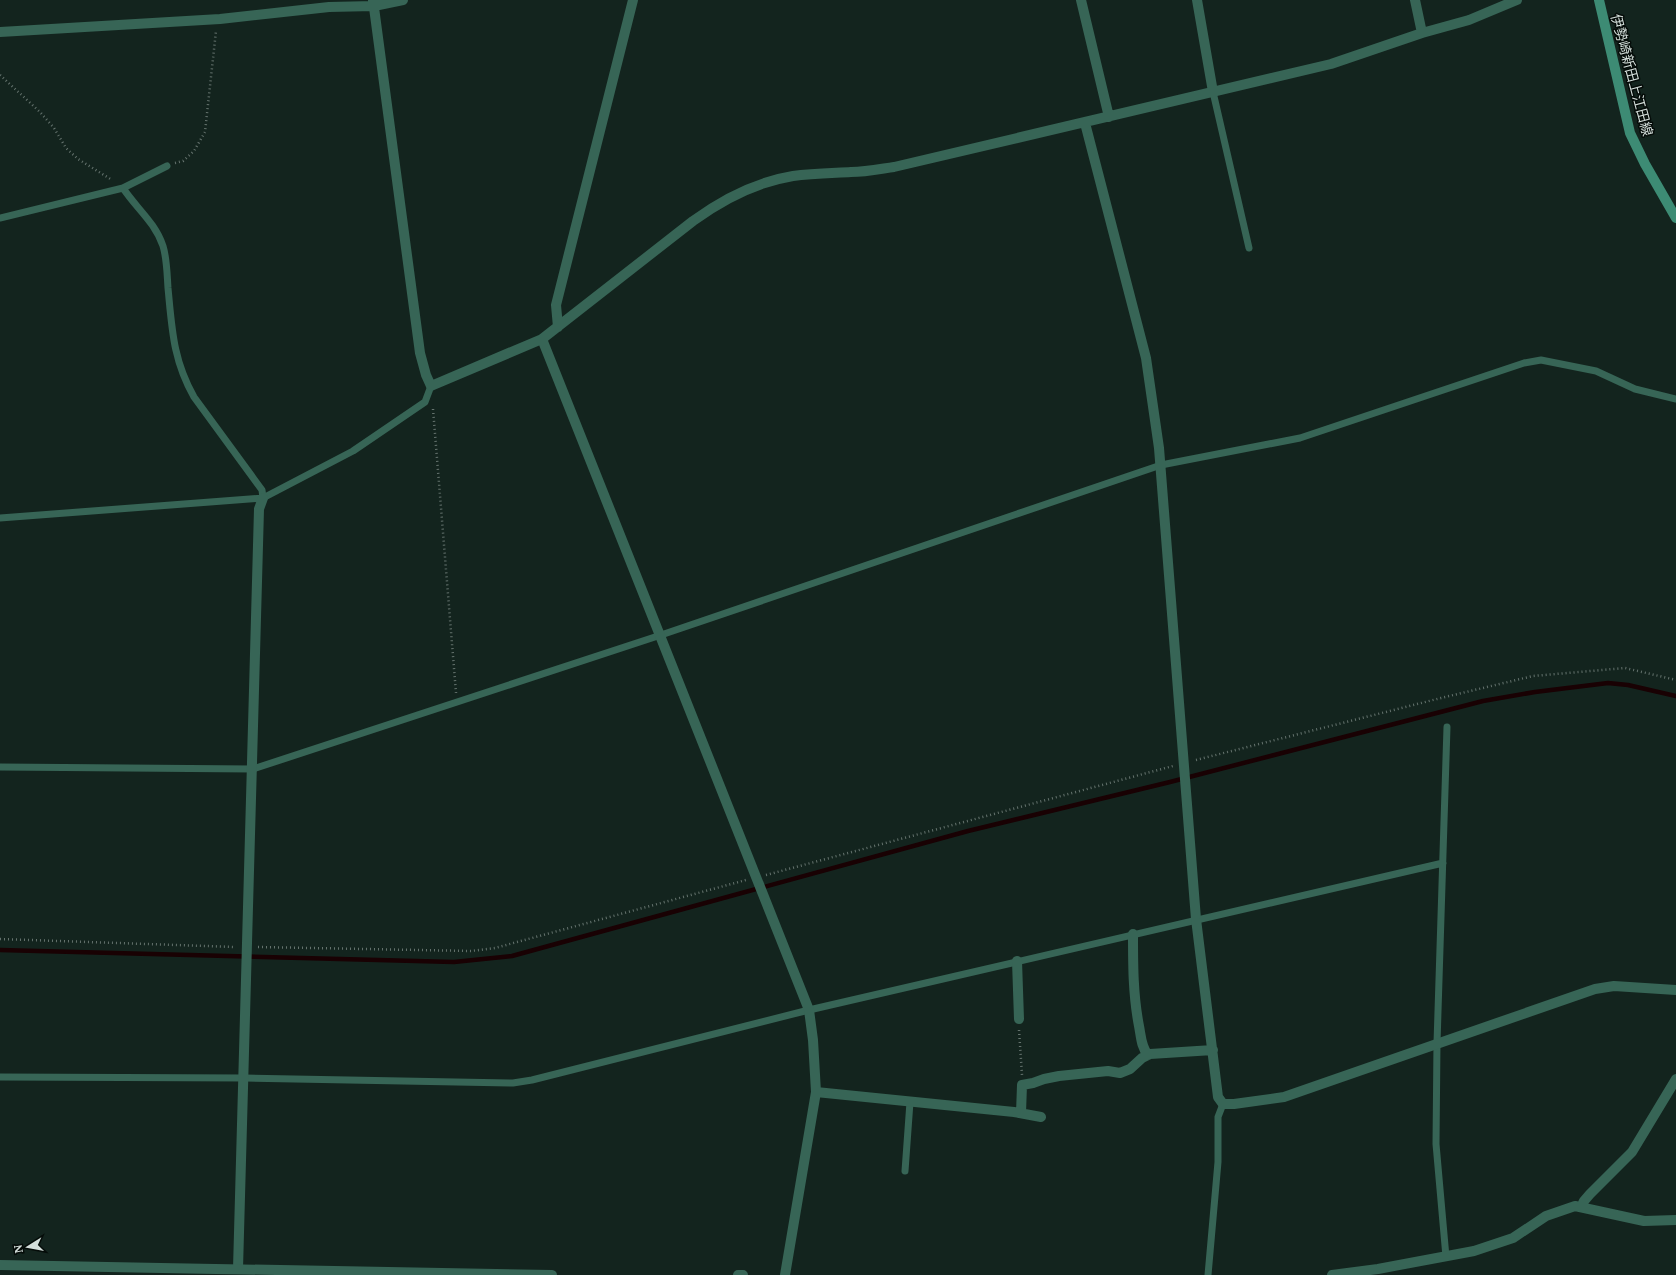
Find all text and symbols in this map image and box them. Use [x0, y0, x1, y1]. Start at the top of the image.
street label: 伊勢崎新田上江田線 [1607, 12, 1658, 138]
north arrow [8, 1227, 48, 1267]
text: N [10, 1243, 26, 1254]

